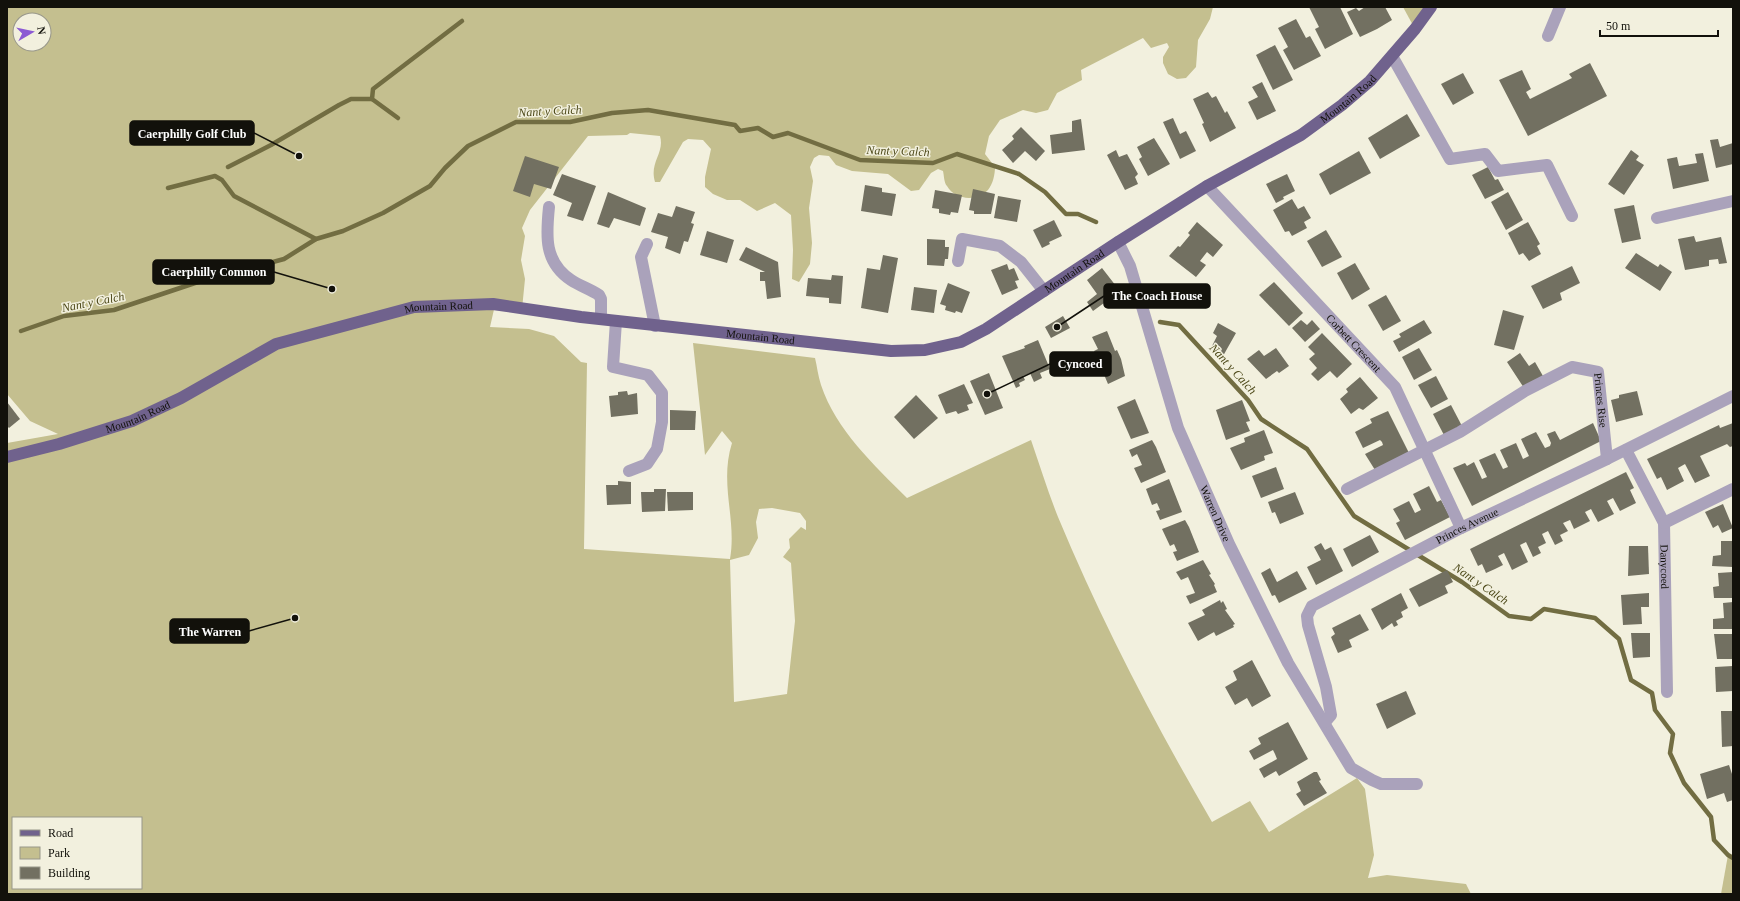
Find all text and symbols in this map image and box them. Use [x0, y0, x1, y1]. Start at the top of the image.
north arrow [12, 12, 52, 52]
scale bar [1600, 12, 1718, 38]
text: 50 m [1606, 19, 1631, 33]
text: N [35, 26, 48, 35]
street label: Mountain Road [1318, 72, 1379, 125]
water label: Nant y Calch [517, 102, 582, 120]
callout: Caerphilly Golf Club [130, 121, 254, 145]
text: Caerphilly Golf Club [138, 127, 247, 141]
water label: Nant y Calch [865, 143, 930, 159]
street label: Mountain Road [1042, 247, 1107, 295]
callout: Caerphilly Common [153, 260, 274, 284]
text: Caerphilly Common [162, 265, 267, 279]
callout: The Coach House [1104, 284, 1210, 308]
water label: Nant y Calch [60, 289, 125, 315]
text: The Coach House [1112, 289, 1203, 303]
street label: Mountain Road [403, 299, 474, 315]
street label: Corbett Crescent [1324, 312, 1384, 374]
street label: Mountain Road [726, 327, 796, 346]
water label: Nant y Calch [1206, 340, 1259, 397]
callout: Cyncoed [1050, 352, 1111, 376]
text: Cyncoed [1058, 357, 1103, 371]
street label: Princes Rise [1592, 372, 1610, 428]
street label: Mountain Road [104, 398, 172, 435]
street label: Warren Drive [1198, 483, 1233, 543]
street label: Princes Avenue [1434, 505, 1500, 546]
street label: Danycoed [1658, 544, 1671, 590]
water label: Nant y Calch [1450, 560, 1511, 608]
callout: The Warren [170, 619, 249, 643]
text: The Warren [179, 625, 242, 639]
legend [12, 817, 142, 889]
text: Road [48, 826, 73, 840]
text: Park [48, 846, 70, 860]
text: Building [48, 866, 90, 880]

